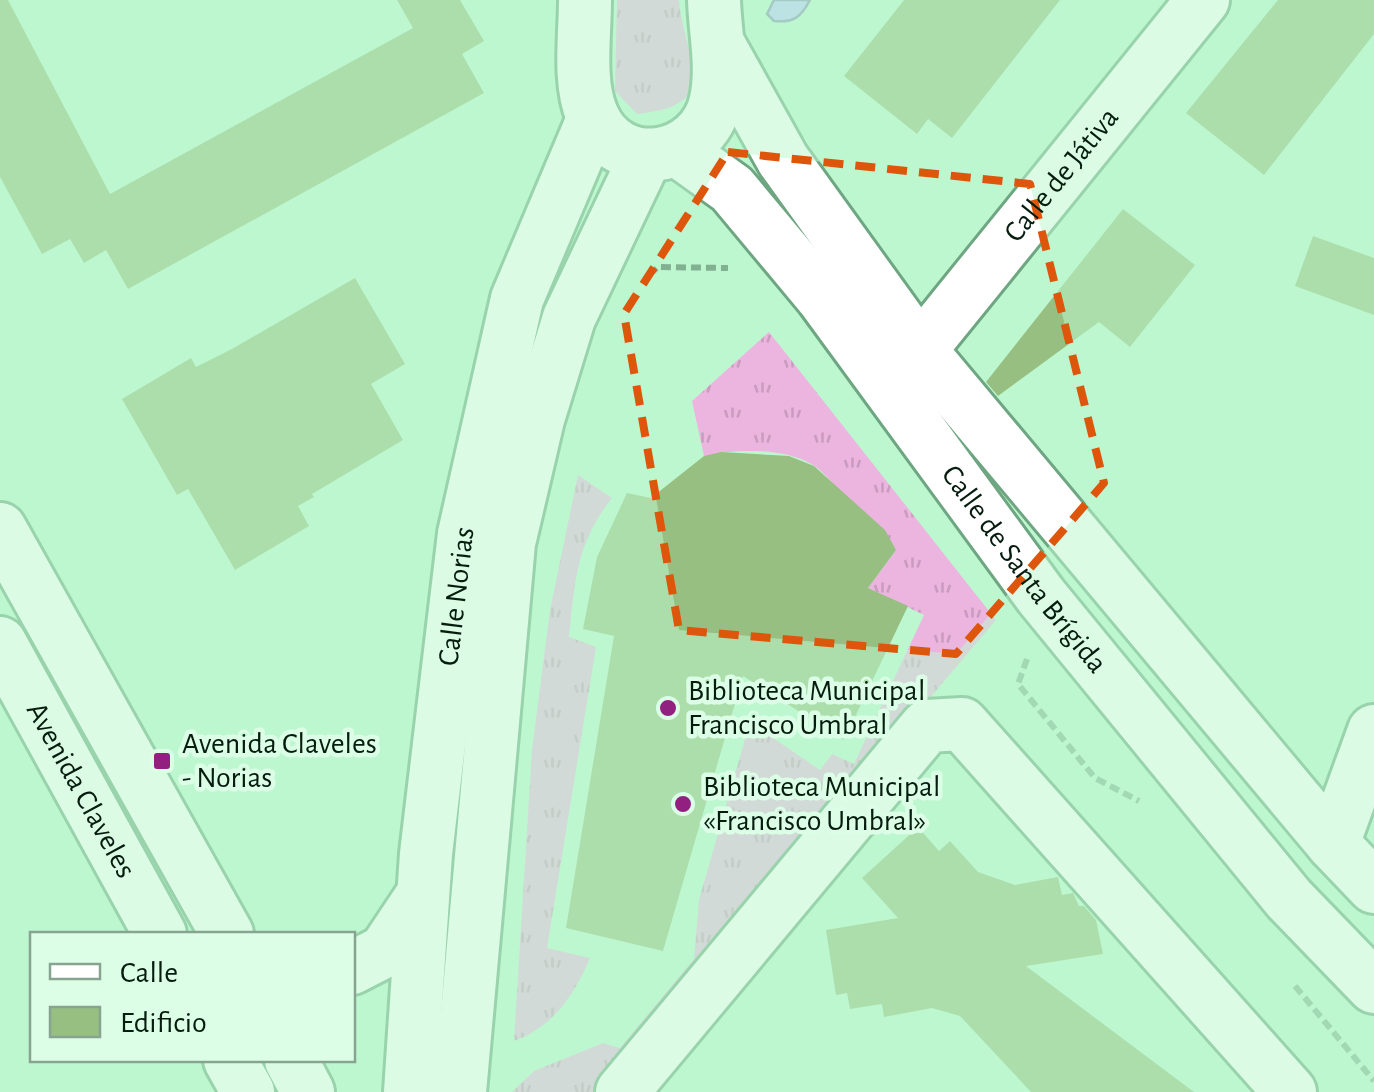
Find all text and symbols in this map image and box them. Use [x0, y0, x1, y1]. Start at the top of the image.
street label: Calle de Játiva [999, 102, 1124, 248]
street label: Calle de Santa Brígida [936, 460, 1113, 679]
street label: Calle Norias [433, 524, 480, 667]
place label: Biblioteca Municipal Francisco Umbral [688, 676, 925, 740]
marker: Biblioteca Municipal Francisco Umbral [657, 697, 679, 719]
street label: Avenida Claveles [21, 698, 141, 883]
place label: Avenida Claveles - Norias [182, 729, 377, 793]
marker: Avenida Claveles - Norias [151, 750, 173, 772]
place label: Biblioteca Municipal «Francisco Umbral» [703, 772, 940, 836]
marker: Biblioteca Municipal «Francisco Umbral» [672, 793, 694, 815]
legend [30, 932, 355, 1062]
text: Calle [120, 958, 178, 988]
text: Edificio [120, 1008, 207, 1038]

